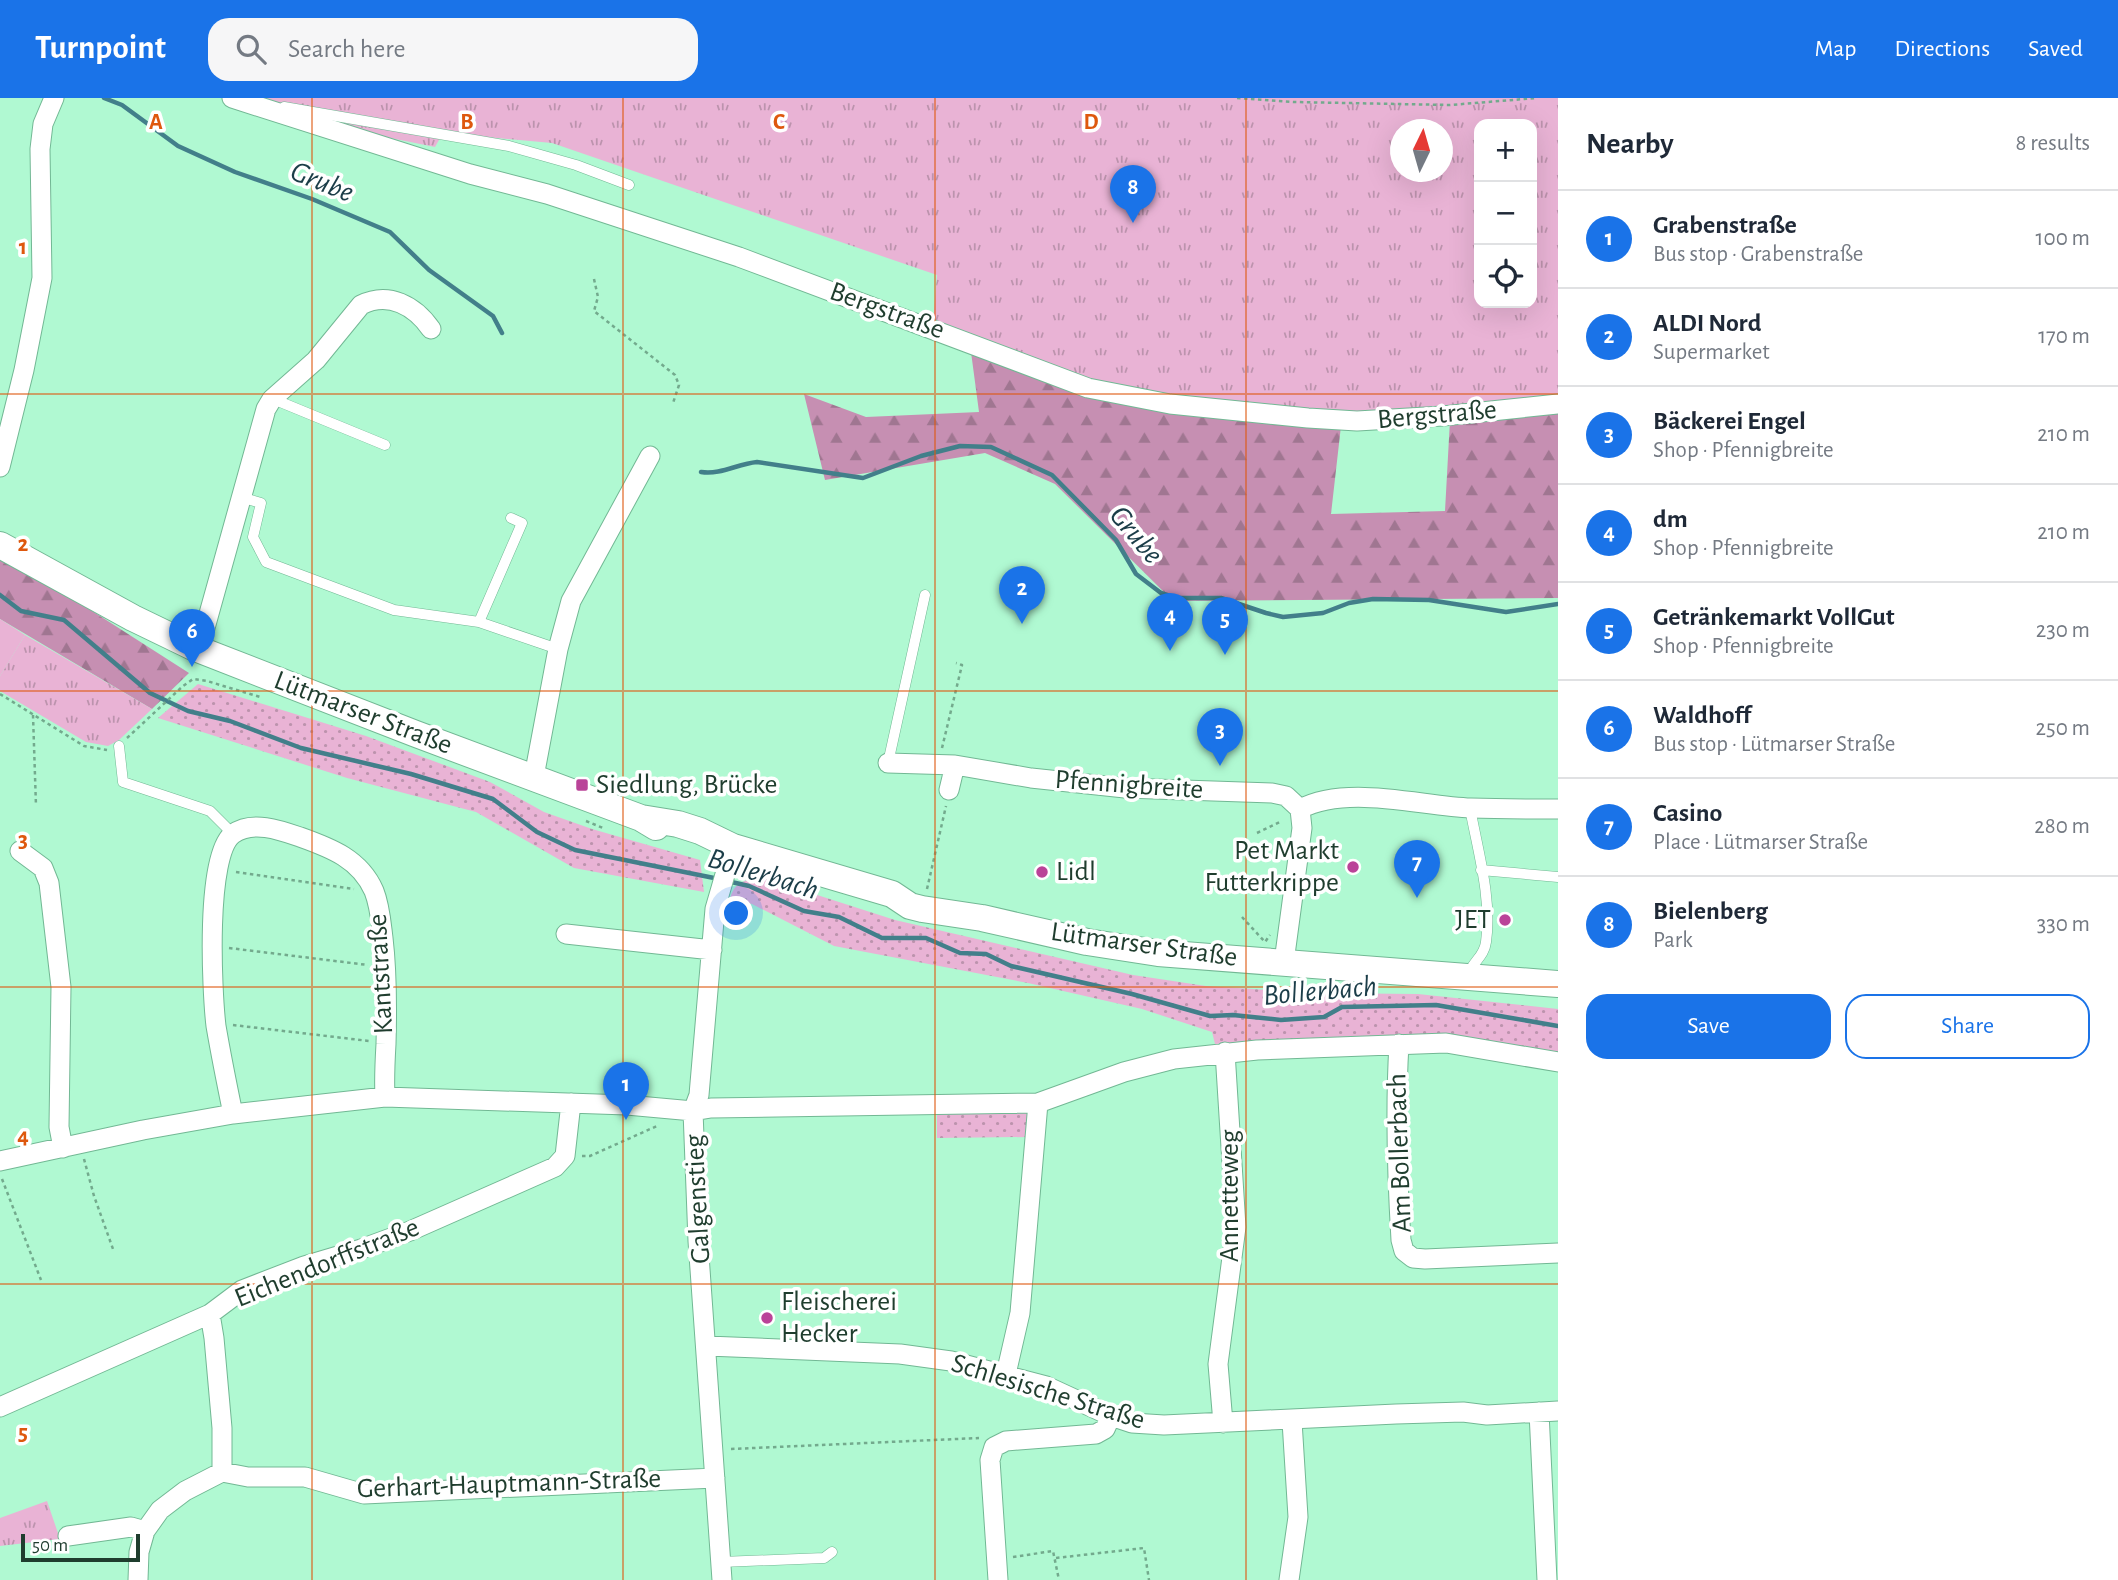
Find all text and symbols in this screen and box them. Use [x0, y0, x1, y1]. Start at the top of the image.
search box [208, 18, 698, 81]
icon: search [232, 30, 270, 68]
text: Turnpoint [35, 32, 166, 65]
text: Search here [288, 36, 406, 62]
text: Map [1814, 37, 1856, 61]
text: Directions [1894, 37, 1990, 61]
text: Saved [2028, 37, 2083, 61]
text: A [149, 111, 163, 134]
text: B [460, 111, 474, 134]
text: C [773, 111, 785, 134]
text: D [1083, 111, 1099, 134]
north arrow [1390, 119, 1453, 182]
map controls [1474, 119, 1537, 308]
button: + [1474, 119, 1537, 182]
text: Nearby [1586, 129, 1674, 159]
text: 8 results [2016, 132, 2090, 155]
water label: Grube [286, 156, 358, 208]
pin: 8 [1110, 165, 1156, 223]
button: − [1474, 182, 1537, 245]
text: Grabenstraße [1653, 212, 1797, 238]
text: 1 [1605, 227, 1613, 250]
text: 100 m [2036, 227, 2090, 250]
text: 1 [19, 236, 27, 259]
text: Bus stop · Grabenstraße [1653, 243, 1863, 266]
button: locate [1474, 245, 1537, 308]
street label: Bergstraße [826, 277, 948, 345]
text: ALDI Nord [1653, 310, 1761, 336]
text: 2 [1604, 325, 1614, 348]
text: 170 m [2038, 325, 2090, 348]
text: Supermarket [1653, 341, 1770, 364]
street label: Bergstraße [1376, 396, 1498, 434]
text: Bäckerei Engel [1653, 408, 1806, 434]
text: 3 [1604, 423, 1614, 446]
text: 210 m [2037, 423, 2090, 446]
text: Shop · Pfennigbreite [1653, 439, 1834, 462]
water label: Grube [1104, 500, 1168, 570]
text: dm [1653, 506, 1688, 532]
text: 4 [1603, 521, 1615, 544]
text: 210 m [2037, 521, 2090, 544]
text: 2 [18, 533, 29, 556]
text: Shop · Pfennigbreite [1653, 537, 1834, 560]
pin: 2 [999, 566, 1045, 624]
pin: 4 [1147, 593, 1193, 651]
pin: 5 [1202, 597, 1248, 655]
text: Getränkemarkt VollGut [1653, 604, 1895, 630]
pin: 6 [169, 609, 215, 667]
text: 5 [1604, 619, 1614, 642]
text: 230 m [2036, 619, 2090, 642]
text: Shop · Pfennigbreite [1653, 635, 1834, 658]
street label: Lütmarser Straße [270, 666, 456, 760]
text: Waldhoff [1653, 702, 1751, 728]
pin: 3 [1197, 708, 1243, 766]
text: 6 [1603, 717, 1615, 740]
text: 250 m [2036, 717, 2090, 740]
text: Bus stop · Lütmarser Straße [1653, 733, 1895, 756]
street label: Pfennigbreite [1054, 766, 1204, 804]
place label: Siedlung, Brücke [596, 771, 778, 799]
marker: Siedlung, Brücke [574, 777, 590, 793]
text: Casino [1653, 800, 1722, 826]
text: 7 [1604, 815, 1614, 838]
text: 280 m [2034, 815, 2090, 838]
text: 3 [18, 829, 28, 852]
text: Place · Lütmarser Straße [1653, 831, 1868, 854]
place label: Pet Markt Futterkrippe [1204, 837, 1339, 897]
pin: 7 [1394, 840, 1440, 898]
water label: Bollerbach [704, 843, 822, 905]
place label: Lidl [1056, 858, 1096, 886]
marker: Pet Markt Futterkrippe [1345, 859, 1361, 875]
marker: Lidl [1034, 864, 1050, 880]
your location [719, 896, 753, 930]
text: Bielenberg [1653, 898, 1768, 924]
place label: JET [1455, 906, 1491, 934]
marker: JET [1497, 912, 1513, 928]
street label: Kantstraße [364, 913, 398, 1035]
text: 8 [1603, 913, 1615, 936]
text: 330 m [2037, 913, 2090, 936]
street label: Lütmarser Straße [1049, 918, 1239, 972]
text: Park [1653, 929, 1693, 952]
water label: Bollerbach [1262, 971, 1378, 1011]
button: Save [1586, 994, 1831, 1059]
button: Share [1845, 994, 2090, 1059]
pin: 1 [603, 1062, 649, 1120]
street label: Am Bollerbach [1383, 1073, 1417, 1233]
text: 4 [17, 1125, 29, 1148]
street label: Annetteweg [1216, 1129, 1244, 1262]
street label: Galgenstieg [681, 1133, 715, 1264]
street label: Eichendorffstraße [231, 1213, 423, 1313]
place label: Fleischerei Hecker [781, 1288, 897, 1348]
marker: Fleischerei Hecker [759, 1310, 775, 1326]
street label: Schlesische Straße [948, 1349, 1148, 1435]
text: 5 [18, 1422, 28, 1445]
street label: Gerhart-Hauptmann-Straße [356, 1465, 662, 1503]
scale bar [21, 1531, 140, 1563]
text: 50 m [32, 1536, 68, 1555]

